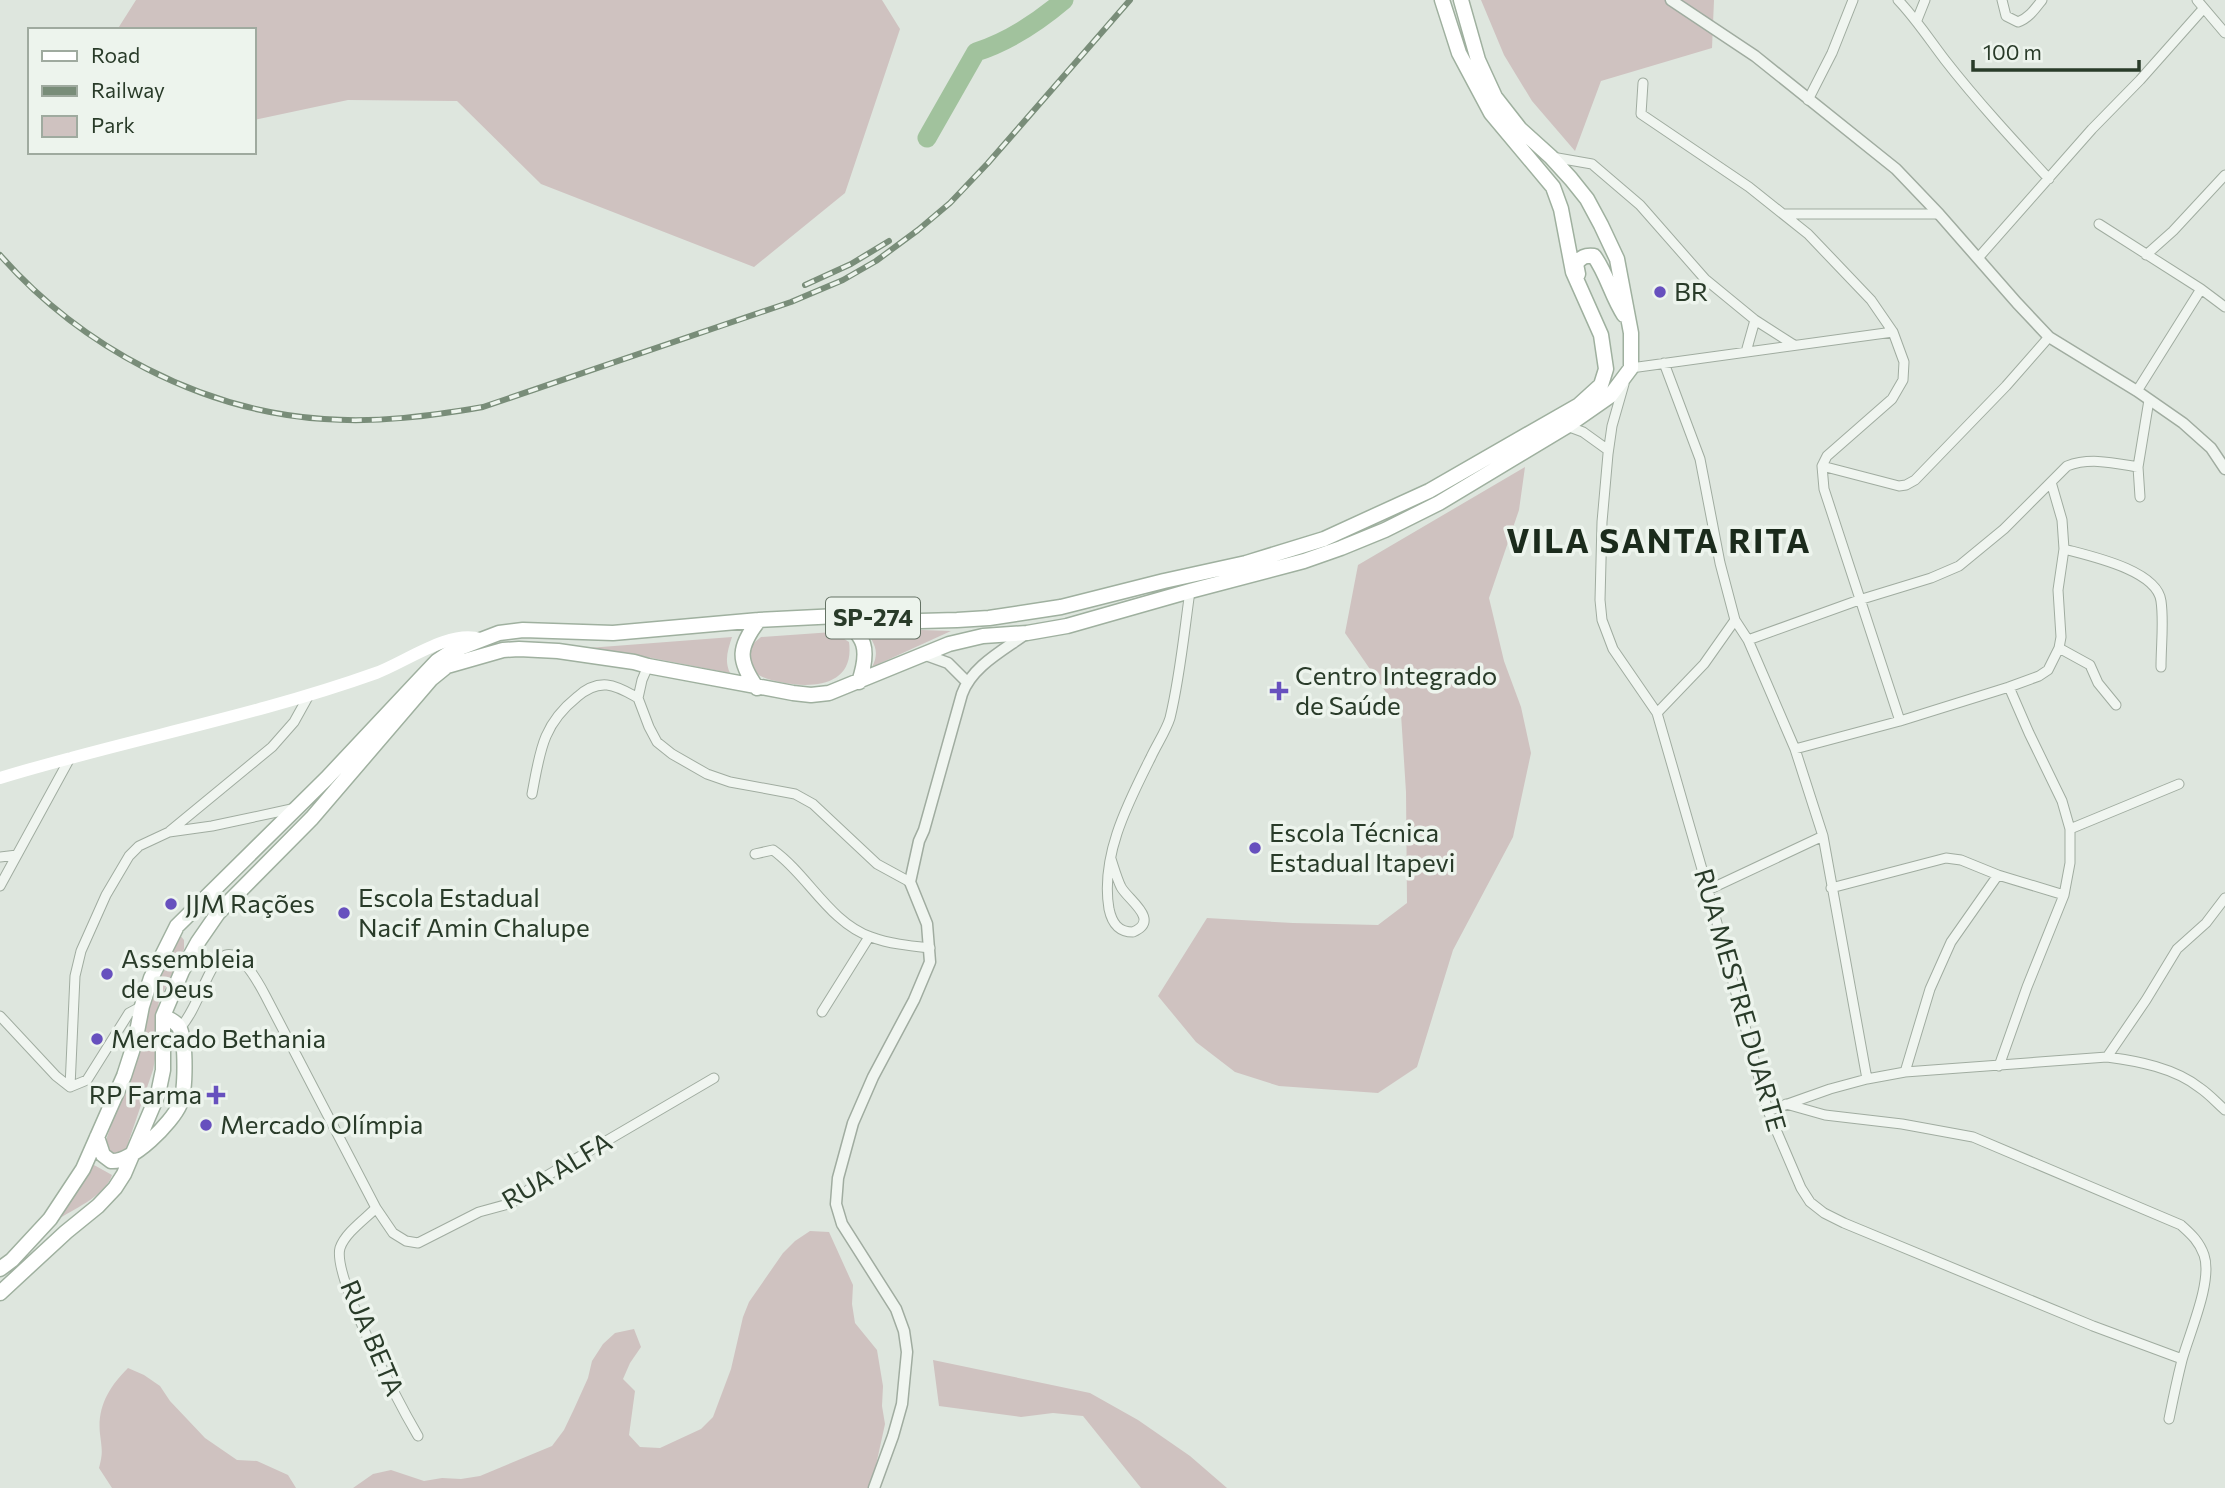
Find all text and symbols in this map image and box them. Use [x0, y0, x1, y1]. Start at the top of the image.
legend [28, 28, 256, 154]
scale bar [1973, 28, 2139, 72]
text: 100 m [1983, 39, 2042, 64]
text: Road [91, 42, 140, 67]
text: Railway [91, 77, 165, 102]
text: Park [91, 112, 135, 137]
place label: BR [1674, 275, 1708, 306]
marker: BR [1652, 284, 1668, 300]
district label: VILA SANTA RITA [1506, 519, 1812, 560]
road number: SP-274 [826, 598, 920, 638]
place label: Centro Integrado de Saúde [1295, 659, 1497, 720]
marker: Centro Integrado de Saúde [1269, 681, 1289, 701]
place label: Escola Técnica Estadual Itapevi [1269, 816, 1455, 877]
marker: Escola Técnica Estadual Itapevi [1247, 840, 1263, 856]
street label: RUA MESTRE DUARTE [1689, 865, 1794, 1135]
place label: Escola Estadual Nacif Amin Chalupe [358, 881, 590, 942]
place label: JJM Rações [185, 887, 315, 918]
marker: JJM Rações [163, 896, 179, 912]
marker: Escola Estadual Nacif Amin Chalupe [336, 905, 352, 921]
place label: Assembleia de Deus [121, 942, 255, 1003]
marker: Assembleia de Deus [99, 966, 115, 982]
place label: Mercado Bethania [111, 1022, 326, 1053]
marker: Mercado Bethania [89, 1031, 105, 1047]
place label: RP Farma [89, 1078, 202, 1109]
marker: RP Farma [208, 1087, 224, 1103]
place label: Mercado Olímpia [220, 1108, 423, 1139]
marker: Mercado Olímpia [198, 1117, 214, 1133]
street label: RUA ALFA [496, 1125, 617, 1215]
street label: RUA BETA [335, 1275, 412, 1400]

